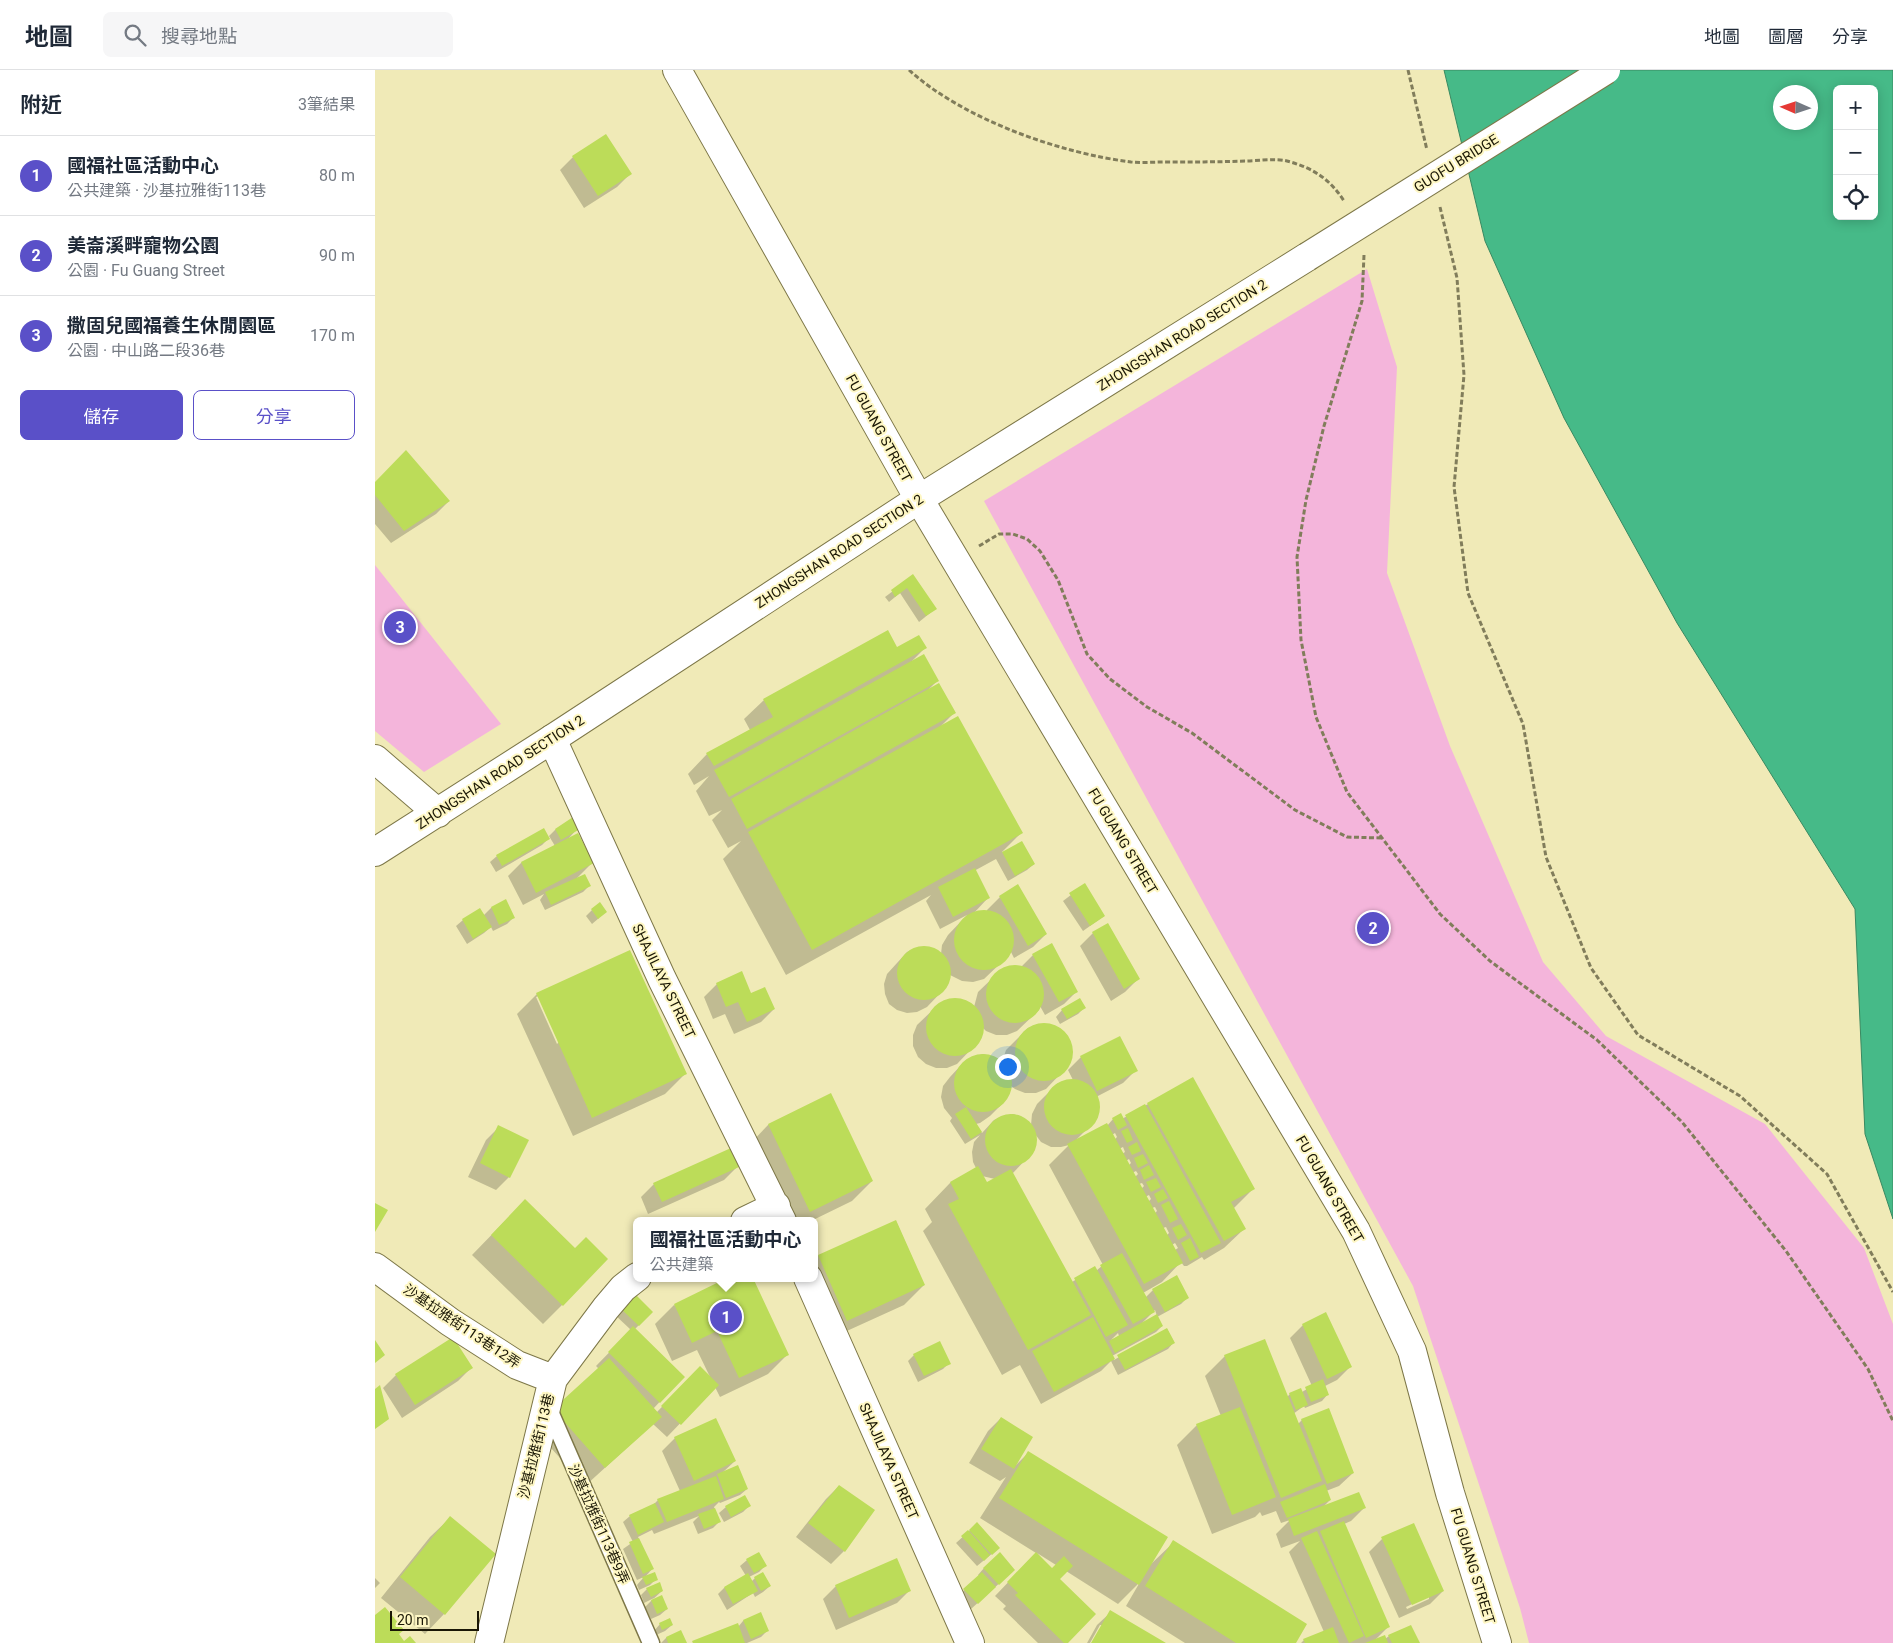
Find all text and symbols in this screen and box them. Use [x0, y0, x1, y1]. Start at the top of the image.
search box [103, 12, 453, 57]
icon: search [121, 21, 149, 49]
text: 地圖 [25, 23, 73, 51]
text: 搜尋地點 [161, 25, 237, 48]
text: 地圖 [1704, 26, 1740, 47]
text: 圖層 [1768, 26, 1804, 47]
text: 分享 [1832, 26, 1868, 47]
north arrow [1773, 85, 1818, 130]
map controls [1833, 85, 1878, 220]
button: + [1833, 85, 1878, 130]
text: 附近 [20, 93, 62, 117]
text: 3筆結果 [298, 95, 355, 114]
button: − [1833, 130, 1878, 175]
street label: GUOFU BRIDGE [1411, 131, 1501, 195]
text: 國福社區活動中心 [67, 154, 219, 177]
text: 1 [31, 166, 41, 185]
text: 80 m [319, 166, 355, 185]
button: locate [1833, 175, 1878, 220]
text: 公共建築 · 沙基拉雅街113巷 [67, 181, 266, 200]
text: 美崙溪畔寵物公園 [67, 234, 219, 257]
text: 2 [31, 246, 41, 265]
text: 90 m [319, 246, 355, 265]
text: 公園 · Fu Guang Street [67, 261, 225, 280]
street label: ZHONGSHAN ROAD SECTION 2 [1094, 276, 1270, 394]
text: 撒固兒國福養生休閒園區 [67, 314, 276, 337]
text: 3 [31, 326, 41, 345]
text: 170 m [310, 326, 355, 345]
text: 公園 · 中山路二段36巷 [67, 341, 225, 360]
street label: FU GUANG STREET [843, 371, 916, 485]
button: 儲存 [20, 390, 183, 440]
button: 分享 [193, 390, 355, 440]
street label: ZHONGSHAN ROAD SECTION 2 [752, 491, 926, 611]
pin: 3 [384, 608, 416, 646]
street label: ZHONGSHAN ROAD SECTION 2 [413, 712, 587, 832]
street label: FU GUANG STREET [1085, 785, 1161, 897]
pin: 2 [1357, 909, 1389, 947]
street label: SHAJILAYA STREET [629, 921, 699, 1041]
your location [995, 1054, 1021, 1080]
street label: FU GUANG STREET [1293, 1133, 1367, 1246]
popup [633, 1217, 818, 1282]
text: 國福社區活動中心 [649, 1228, 802, 1251]
text: 公共建築 [649, 1255, 714, 1274]
street label: 沙基拉雅街113巷12弄 [401, 1281, 523, 1371]
pin: 1 [710, 1298, 742, 1336]
street label: 沙基拉雅街113巷 [515, 1392, 557, 1500]
street label: SHAJILAYA STREET [856, 1400, 922, 1522]
street label: 沙基拉雅街113巷9弄 [565, 1462, 633, 1586]
street label: FU GUANG STREET [1448, 1506, 1498, 1627]
scale bar [390, 1608, 479, 1631]
text: 20 m [397, 1612, 429, 1628]

